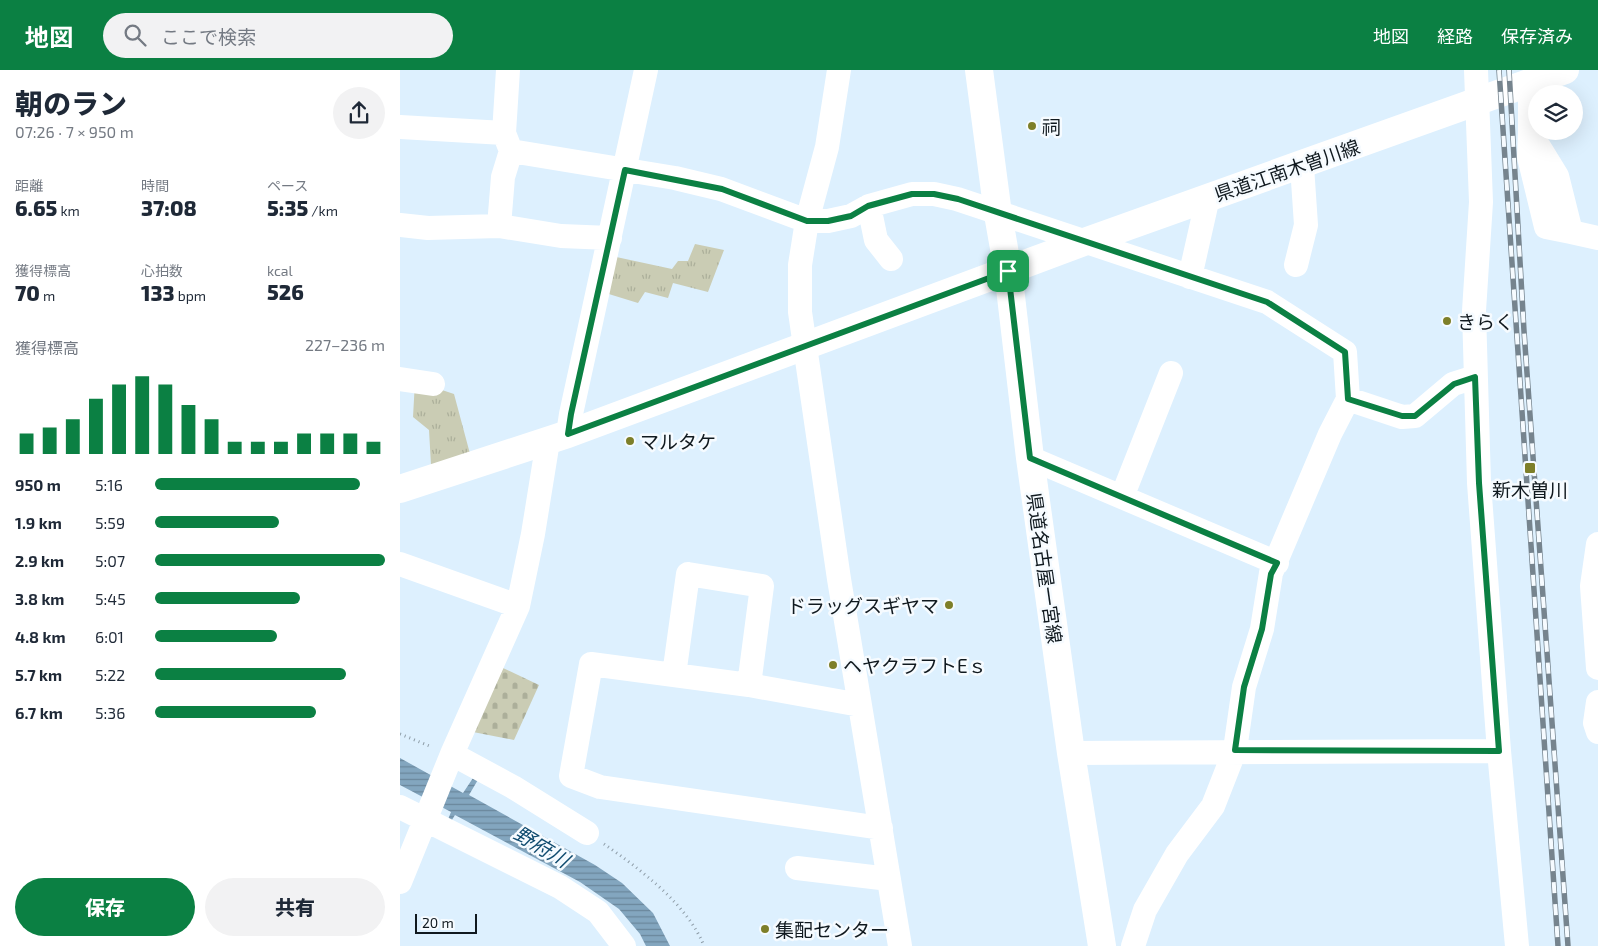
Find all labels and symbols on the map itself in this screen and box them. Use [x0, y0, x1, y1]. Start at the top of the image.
place label: 祠 [1042, 115, 1061, 138]
marker: 祠 [1026, 120, 1038, 132]
street label: 県道江南木曽川線 [1211, 134, 1363, 206]
pin [987, 250, 1029, 292]
place label: きらく [1457, 310, 1514, 333]
marker: きらく [1441, 315, 1453, 327]
place label: マルタケ [640, 430, 716, 453]
marker: マルタケ [624, 435, 636, 447]
marker: 新木曽川 [1523, 461, 1537, 475]
place label: 新木曽川 [1492, 478, 1568, 501]
street label: 県道名古屋一宮線 [1023, 491, 1067, 645]
place label: ドラッグスギヤマ [787, 594, 939, 617]
marker: ドラッグスギヤマ [943, 599, 955, 611]
place label: ヘヤクラフトEｓ [843, 654, 987, 677]
marker: ヘヤクラフトEｓ [827, 659, 839, 671]
water label: 野府川 [510, 820, 576, 873]
scale bar [415, 911, 478, 934]
place label: 集配センター [775, 918, 889, 941]
marker: 集配センター [759, 923, 771, 935]

